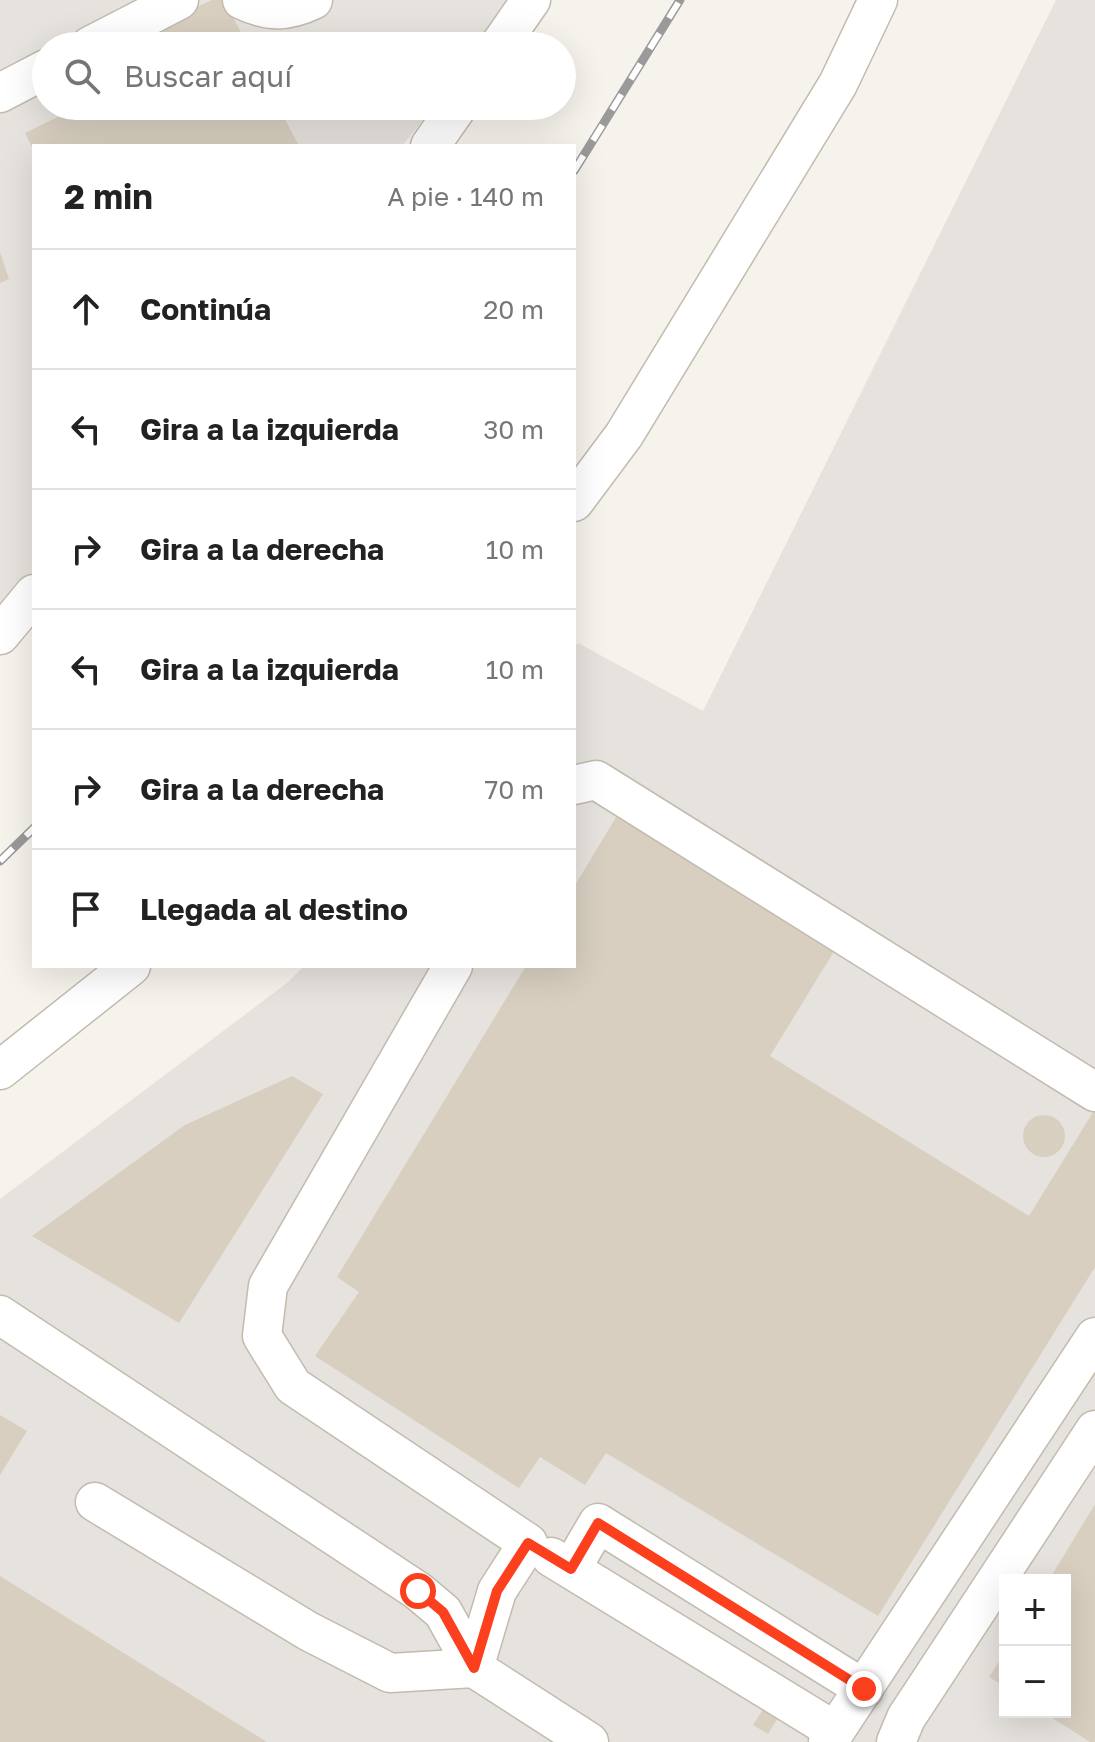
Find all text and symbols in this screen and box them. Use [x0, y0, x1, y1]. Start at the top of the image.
search box [32, 32, 576, 120]
icon: search [60, 54, 104, 98]
text: Buscar aquí [124, 58, 292, 94]
text: 2 min [64, 176, 153, 216]
text: A pie · 140 m [387, 181, 544, 212]
icon: ahead [64, 287, 108, 331]
text: Continúa [140, 291, 271, 327]
text: 20 m [483, 294, 544, 325]
icon: left [64, 407, 108, 451]
text: Gira a la izquierda [140, 411, 399, 447]
text: 30 m [483, 414, 544, 445]
icon: right [64, 527, 108, 571]
text: Gira a la derecha [140, 531, 384, 567]
text: 10 m [486, 534, 544, 565]
icon: left [64, 647, 108, 691]
text: Gira a la izquierda [140, 651, 399, 687]
text: 10 m [486, 654, 544, 685]
icon: right [64, 767, 108, 811]
text: Gira a la derecha [140, 771, 384, 807]
text: 70 m [485, 774, 544, 805]
icon: arrive [64, 887, 108, 931]
text: Llegada al destino [140, 891, 408, 927]
route start [400, 1573, 436, 1609]
map controls [999, 1574, 1071, 1718]
button: + [999, 1574, 1071, 1646]
button: − [999, 1646, 1071, 1718]
route end [846, 1671, 882, 1707]

